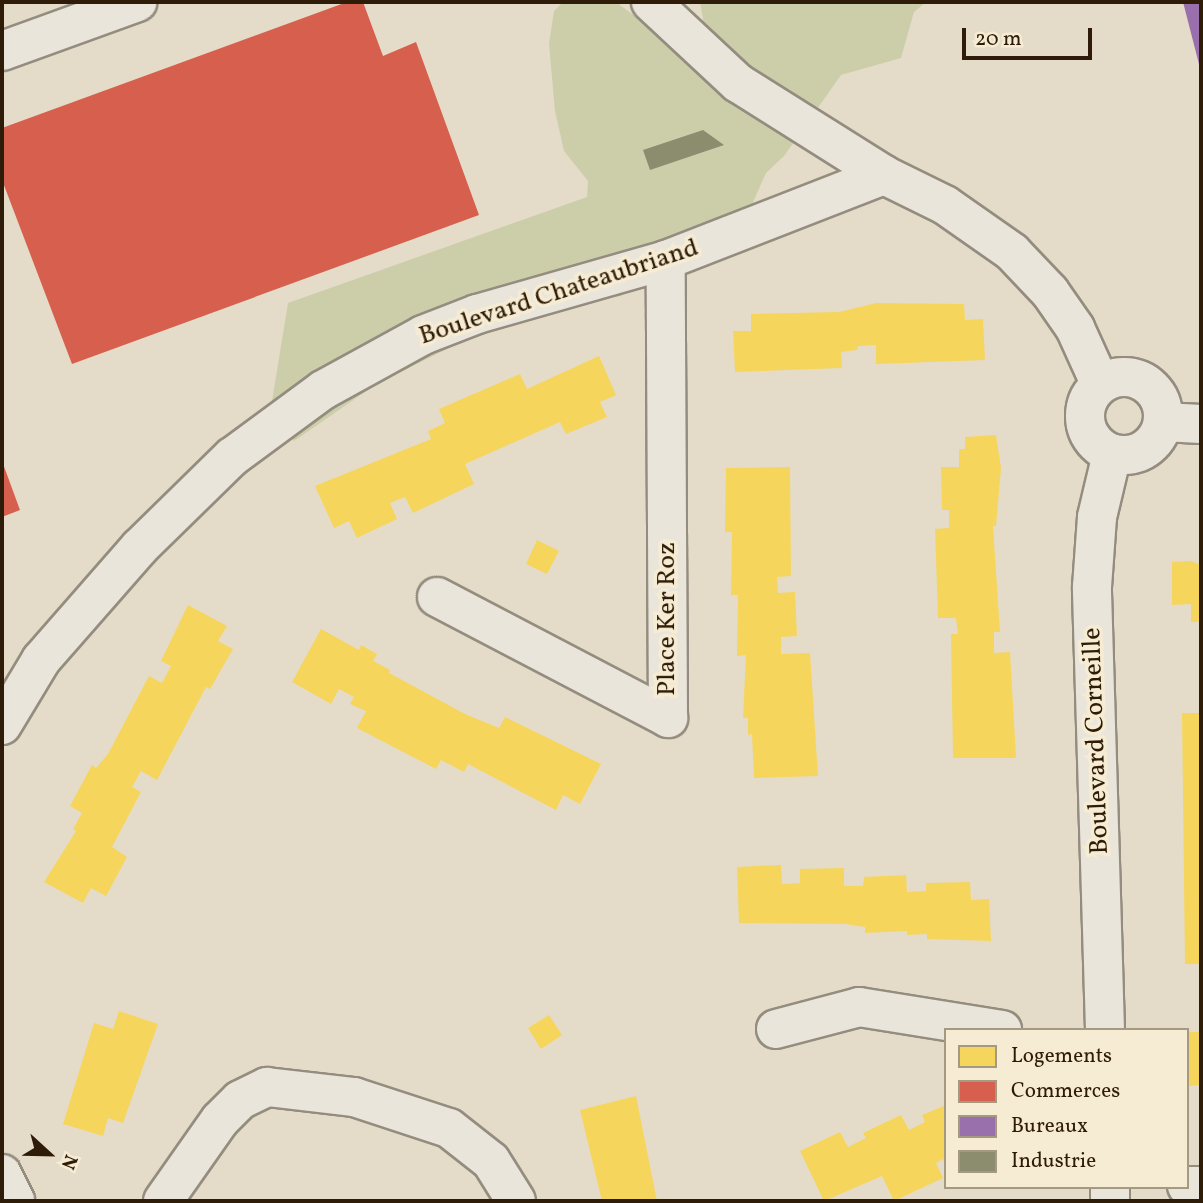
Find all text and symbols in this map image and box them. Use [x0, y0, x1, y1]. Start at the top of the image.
scale bar [965, 14, 1094, 58]
text: 20 m [975, 25, 1021, 54]
street label: Boulevard Chateaubriand [415, 233, 703, 353]
street label: Place Ker Roz [652, 542, 684, 696]
street label: Boulevard Corneille [1077, 627, 1117, 855]
legend [944, 1028, 1189, 1189]
text: Logements [1011, 1042, 1112, 1071]
text: Commerces [1011, 1077, 1120, 1106]
text: Bureaux [1011, 1112, 1088, 1141]
north arrow [14, 1119, 84, 1189]
text: Industrie [1011, 1147, 1096, 1176]
text: N [54, 1151, 83, 1173]

